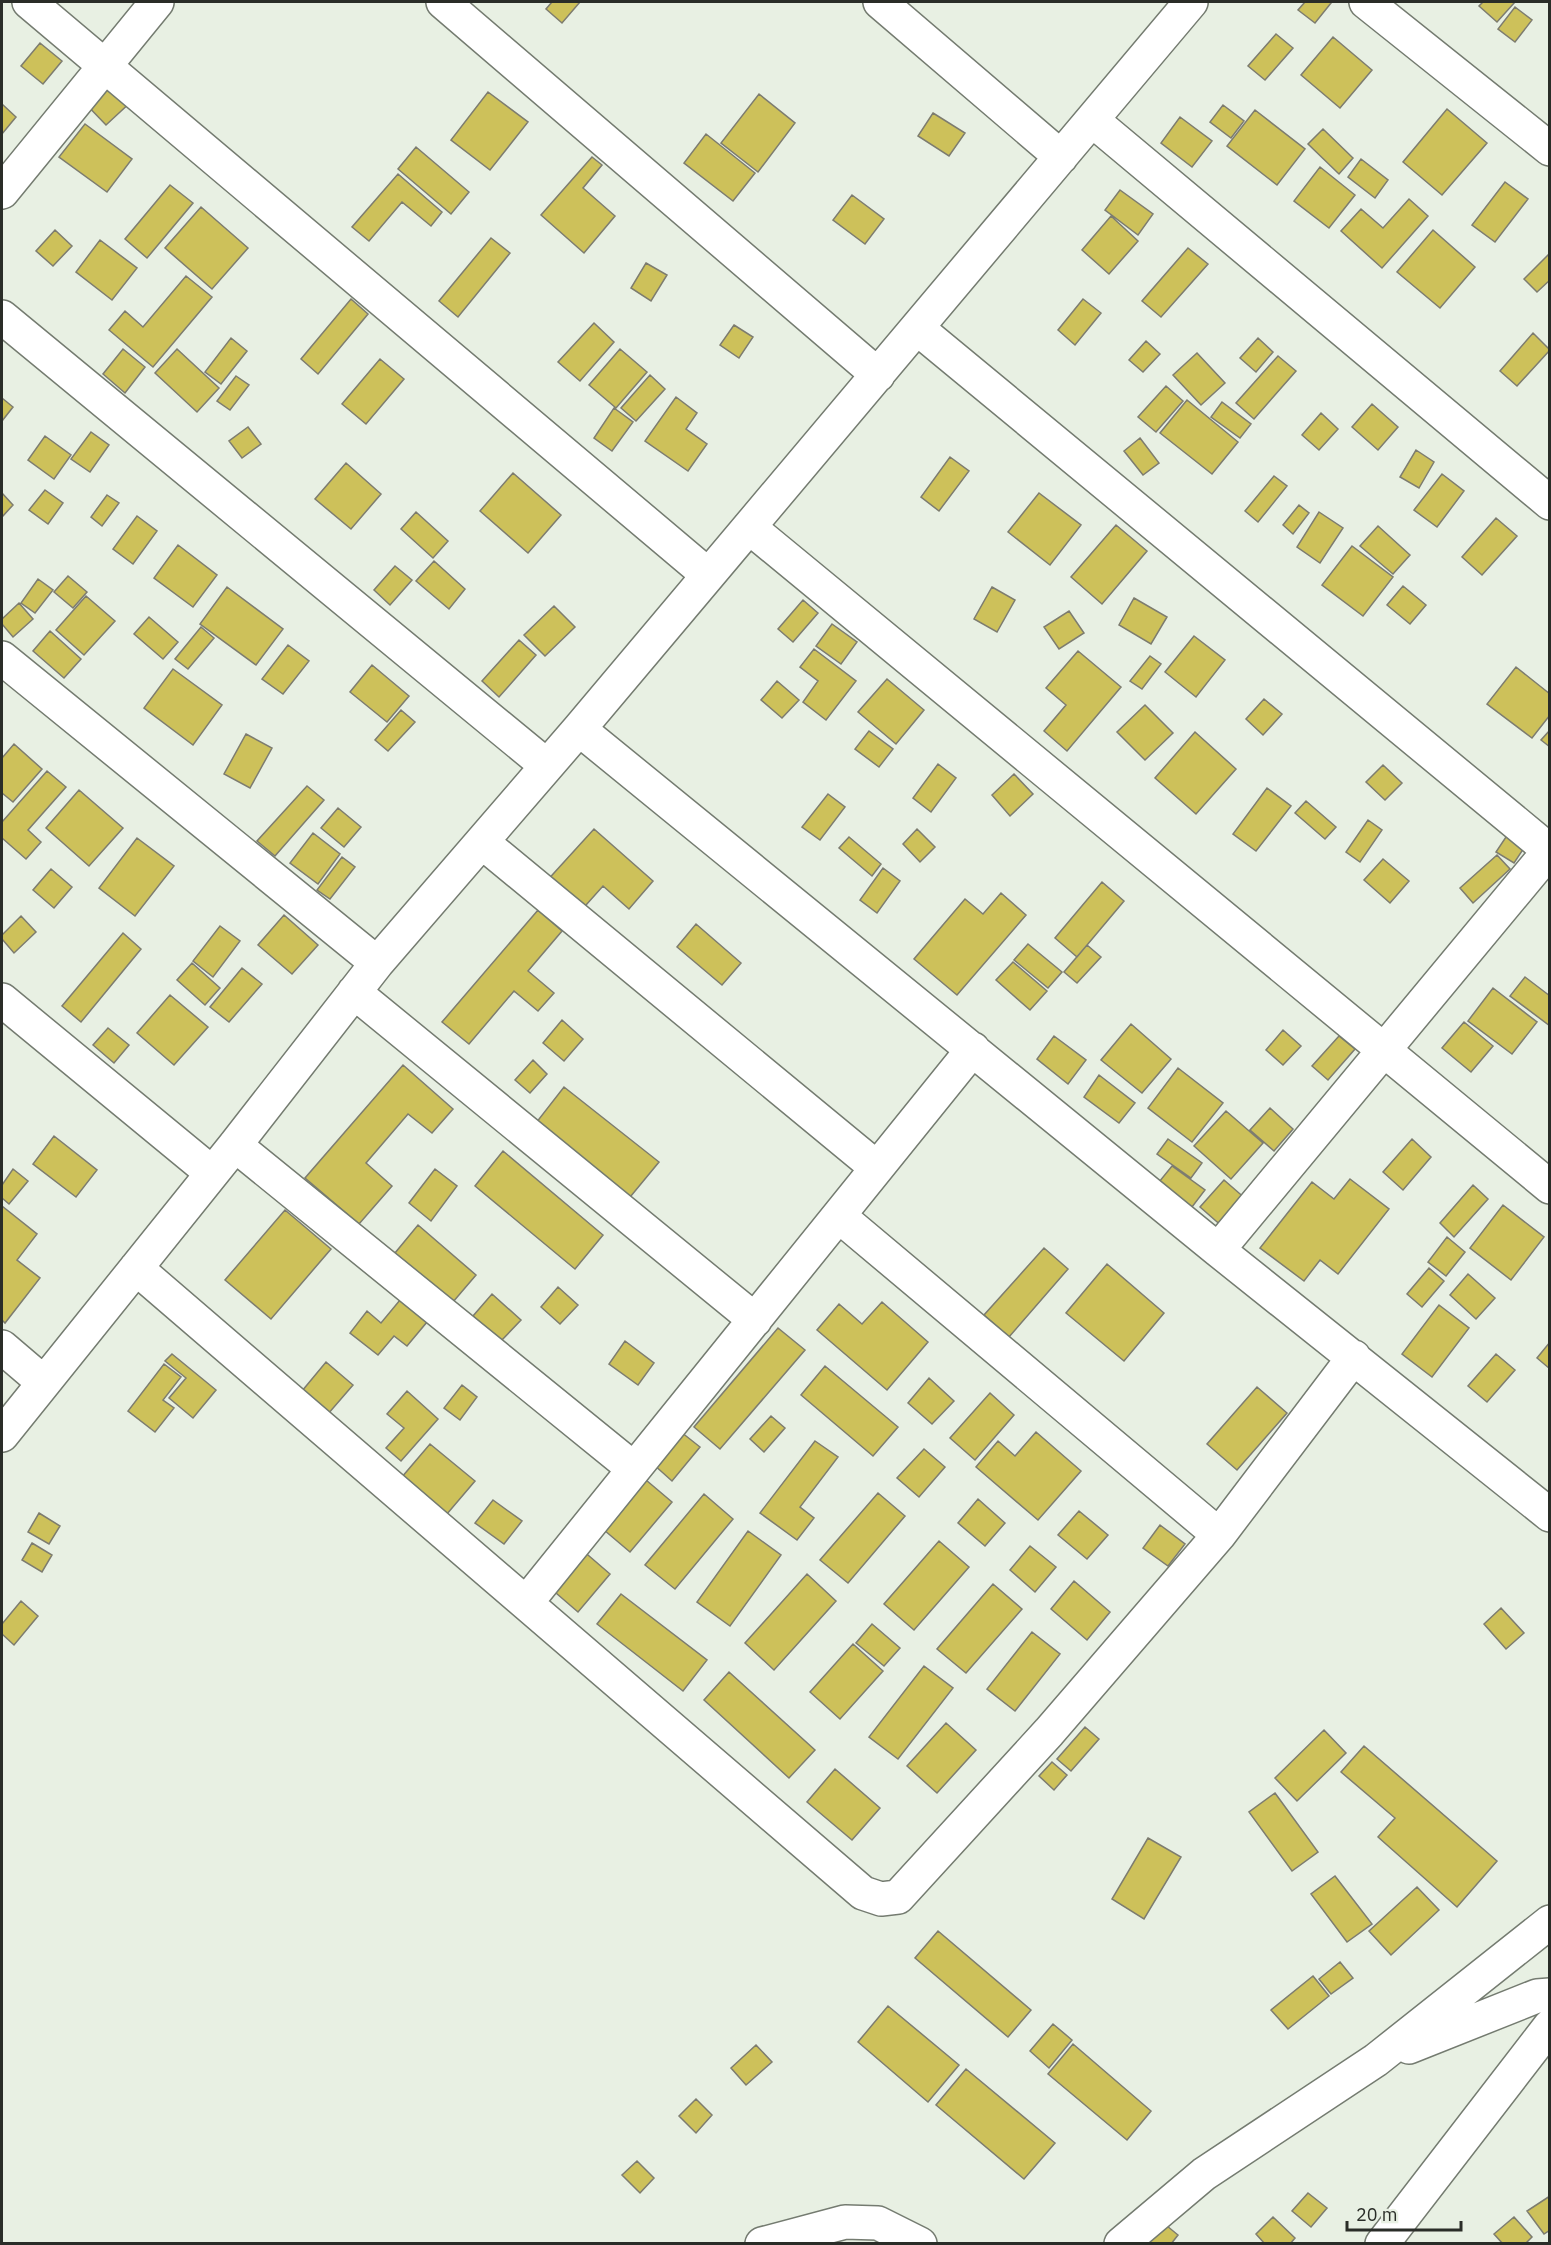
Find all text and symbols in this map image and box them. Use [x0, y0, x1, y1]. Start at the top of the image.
scale bar [1347, 2194, 1461, 2232]
text: 20 m [1356, 2203, 1398, 2226]

